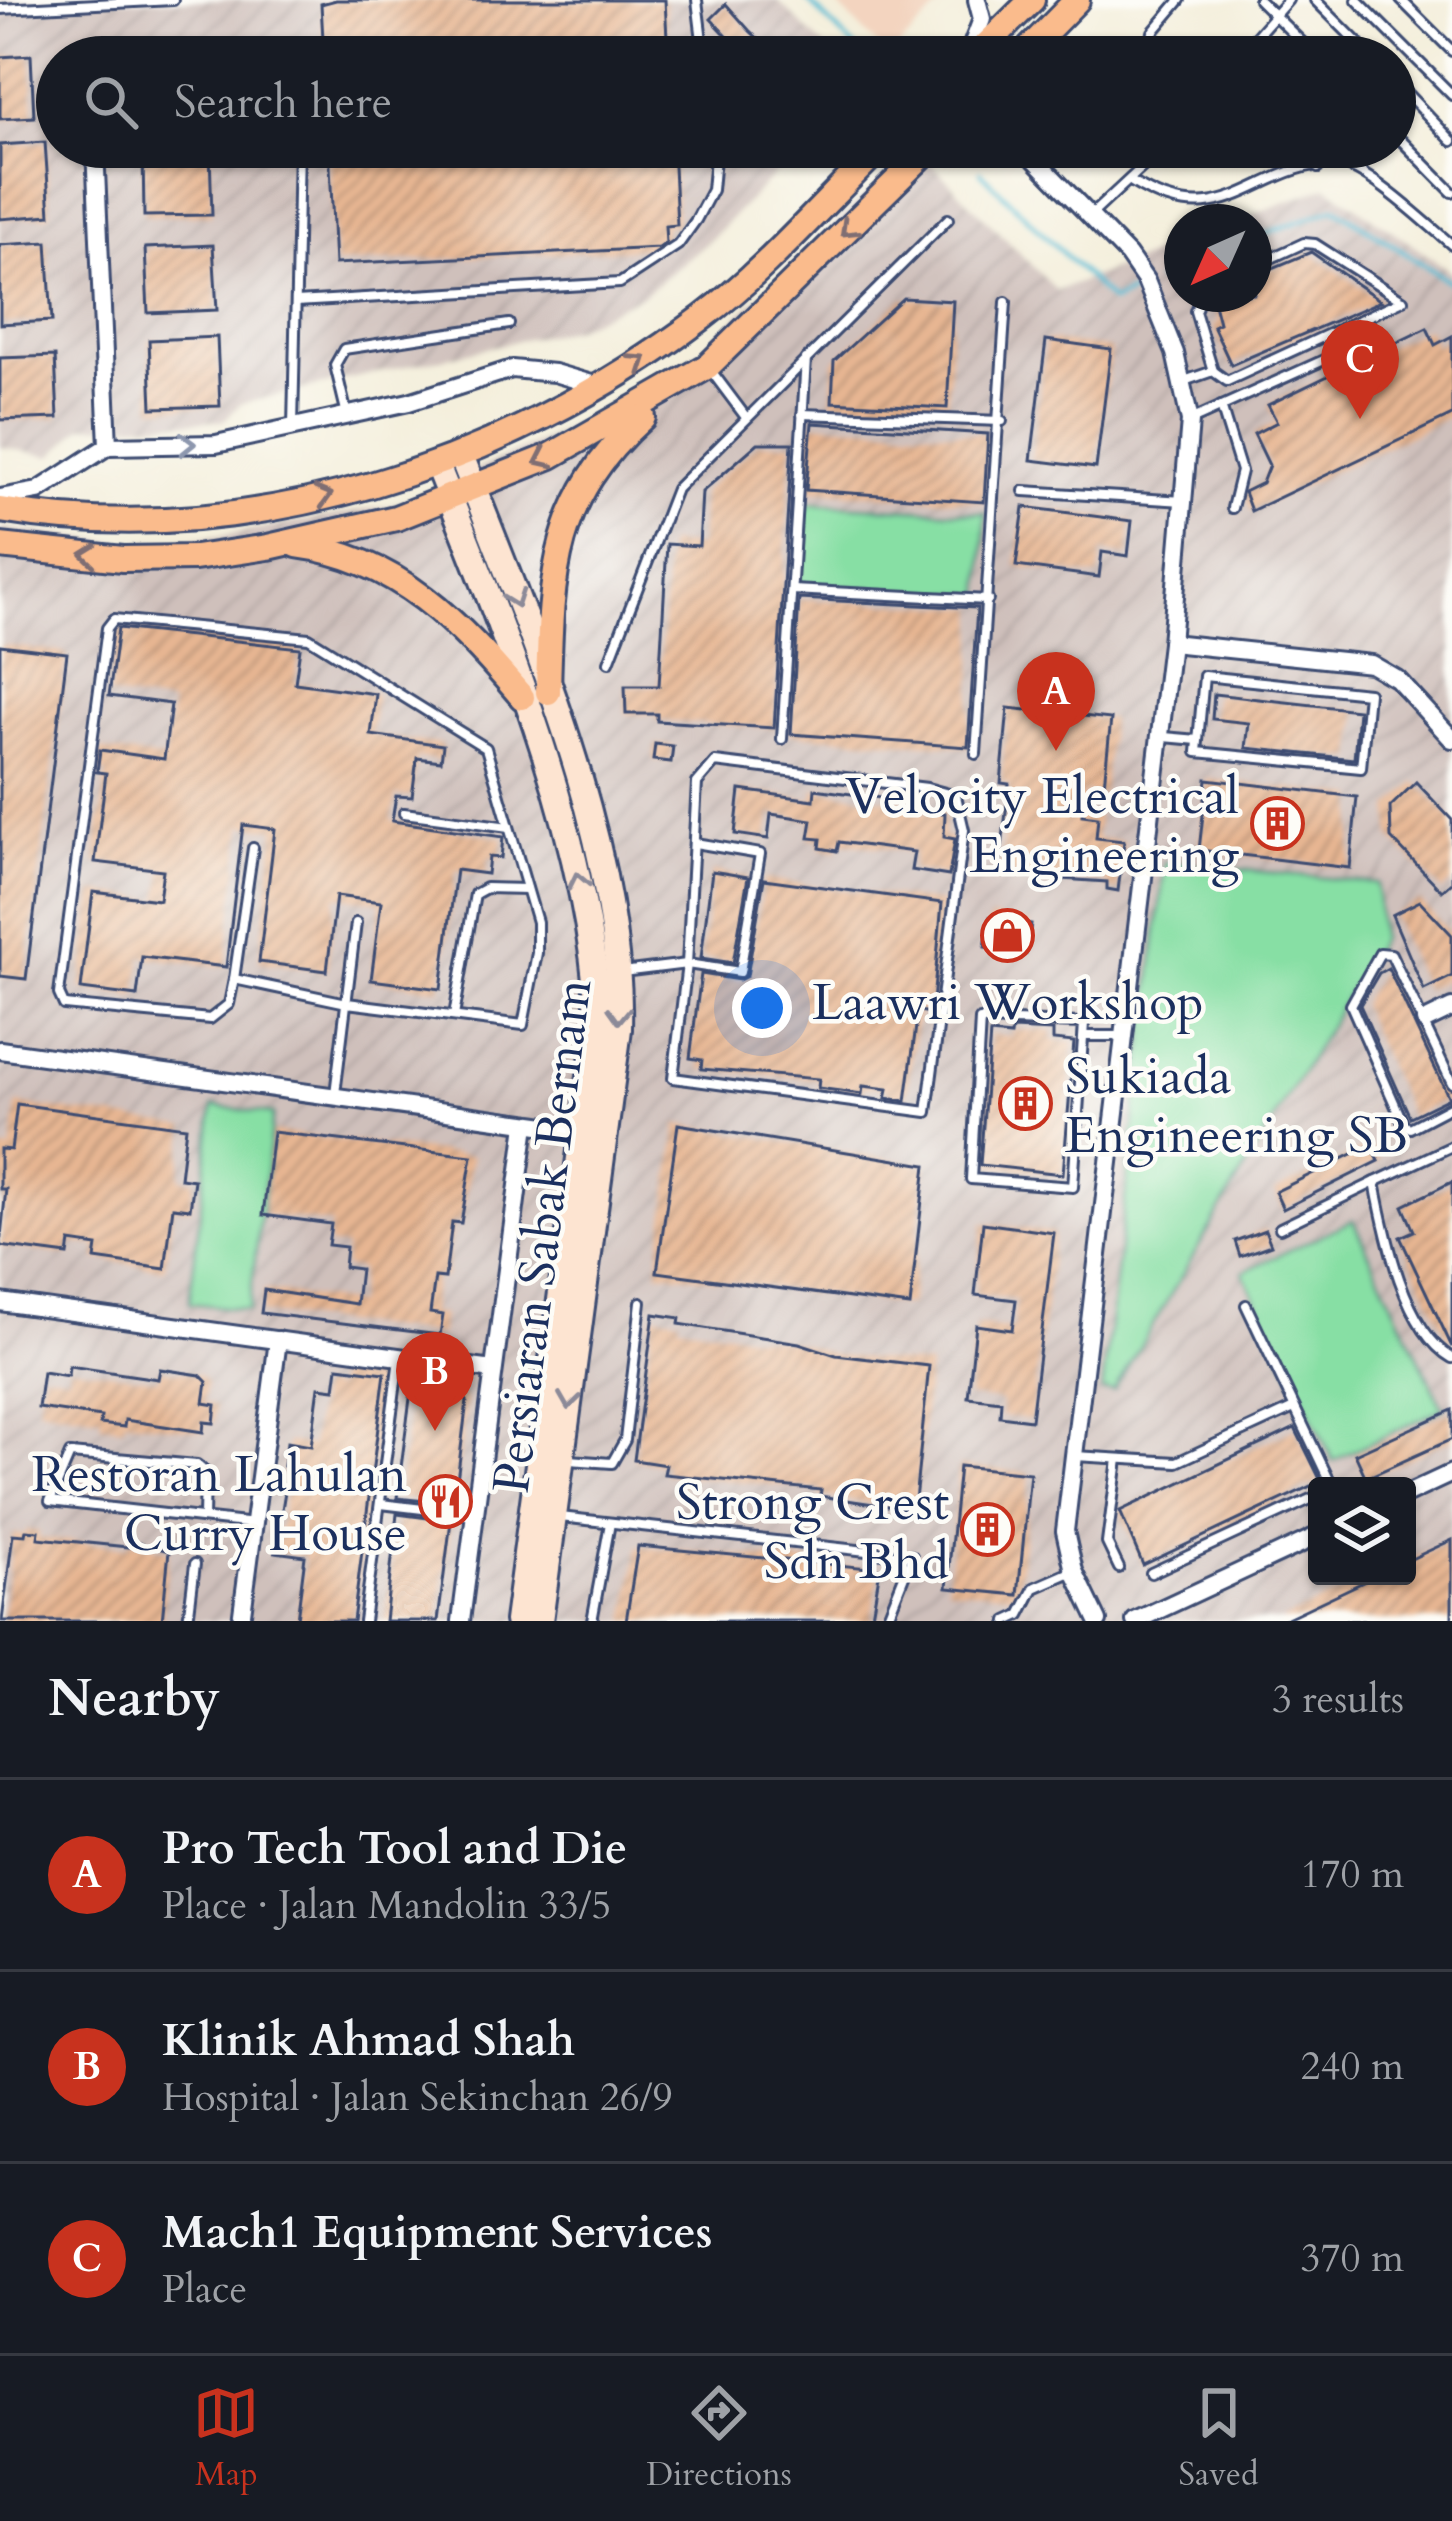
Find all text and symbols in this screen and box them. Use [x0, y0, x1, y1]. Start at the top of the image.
search box [36, 36, 1416, 168]
icon: search [78, 69, 144, 135]
text: Search here [174, 72, 392, 133]
north arrow [1164, 204, 1272, 312]
one-way arrow [840, 214, 862, 236]
pin: C [1321, 320, 1399, 419]
one-way arrow [625, 355, 647, 377]
one-way arrow [178, 432, 197, 458]
one-way arrow [534, 445, 555, 468]
one-way arrow [314, 486, 334, 511]
one-way arrow [79, 543, 99, 569]
one-way arrow [500, 587, 525, 608]
pin: A [1017, 652, 1095, 751]
place label: Velocity Electrical Engineering [845, 762, 1239, 891]
building icon: Velocity Electrical Engineering [1250, 796, 1306, 852]
one-way arrow [566, 872, 591, 892]
shop icon: Laawri Workshop [980, 908, 1036, 964]
place label: Laawri Workshop [812, 968, 1204, 1038]
street label: Persiaran Sabak Bernam [477, 974, 609, 1497]
your location [732, 978, 792, 1038]
one-way arrow [606, 1006, 632, 1025]
place label: Sukiada Engineering SB [1065, 1042, 1408, 1171]
building icon: Sukiada Engineering SB [998, 1076, 1054, 1132]
pin: B [396, 1332, 474, 1431]
one-way arrow [557, 1392, 583, 1411]
place label: Restoran Lahulan Curry House [32, 1440, 407, 1569]
place label: Strong Crest Sdn Bhd [676, 1468, 949, 1597]
restaurant icon: Restoran Lahulan Curry House [418, 1474, 474, 1530]
map controls [1308, 1477, 1416, 1585]
button: layers [1308, 1477, 1416, 1585]
building icon: Strong Crest Sdn Bhd [960, 1502, 1016, 1558]
text: Nearby [48, 1664, 220, 1734]
text: 3 results [1272, 1673, 1404, 1726]
text: Pro Tech Tool and Die [162, 1818, 627, 1879]
text: A [72, 1848, 102, 1901]
text: 170 m [1301, 1848, 1404, 1901]
text: Place · Jalan Mandolin 33/5 [162, 1879, 611, 1932]
text: Klinik Ahmad Shah [162, 2010, 575, 2071]
text: B [73, 2040, 101, 2093]
text: 240 m [1301, 2040, 1404, 2093]
text: Hospital · Jalan Sekinchan 26/9 [162, 2071, 672, 2124]
text: Mach1 Equipment Services [162, 2202, 713, 2263]
text: C [72, 2232, 102, 2285]
text: 370 m [1301, 2232, 1404, 2285]
text: Place [162, 2263, 247, 2316]
tab: Map [193, 2380, 259, 2497]
tab: Directions [646, 2380, 792, 2497]
tab: Saved [1179, 2380, 1259, 2497]

